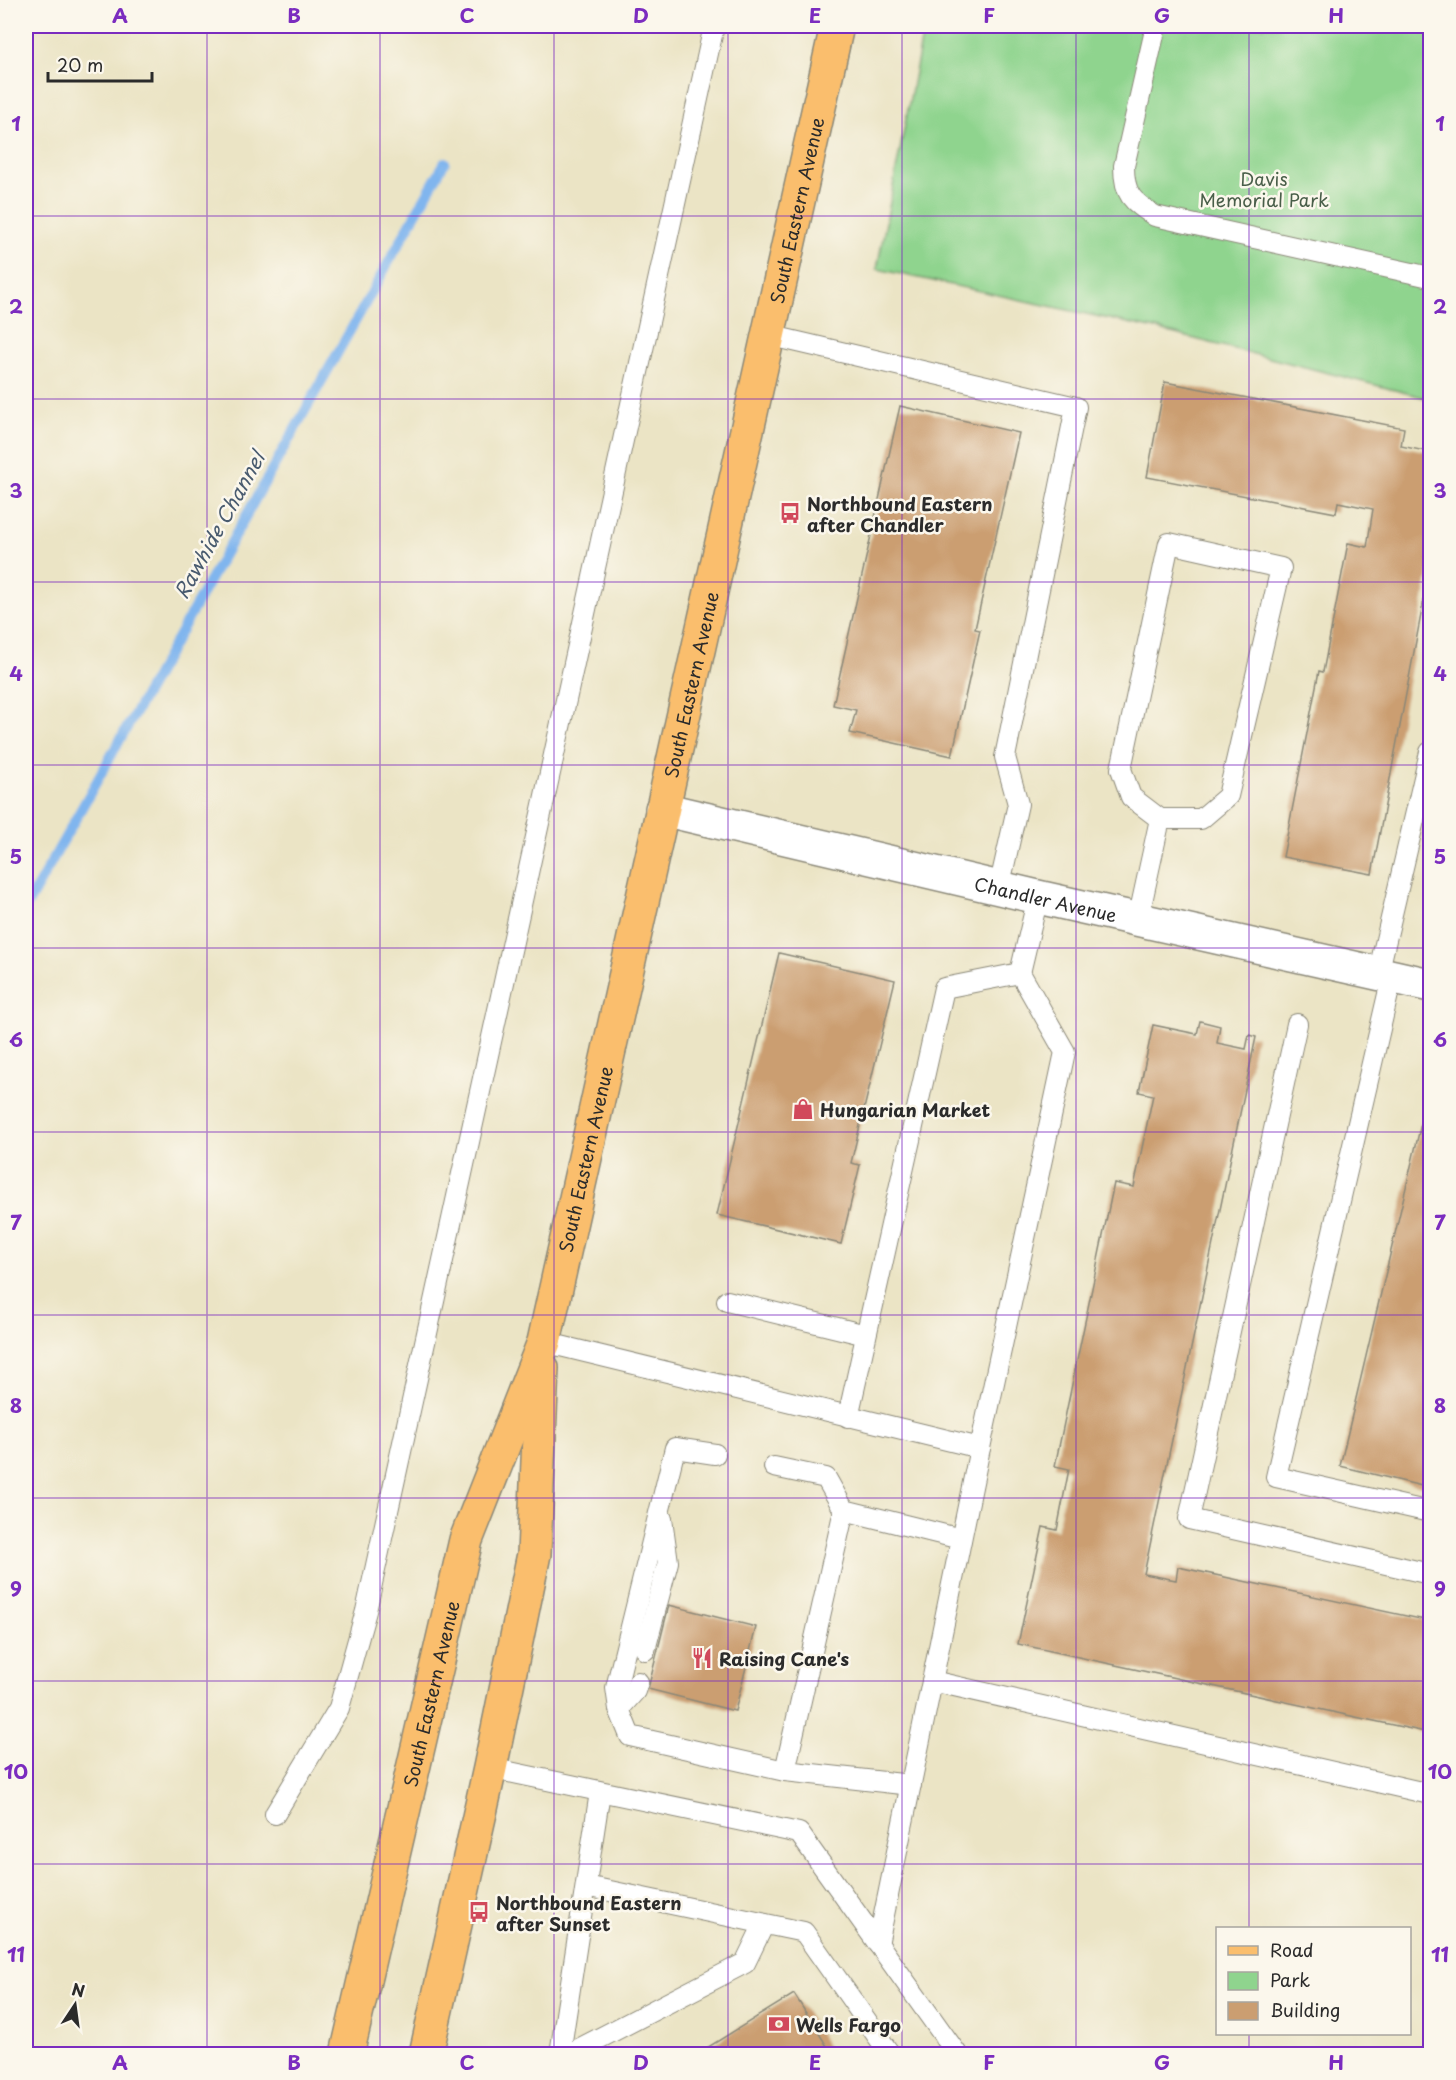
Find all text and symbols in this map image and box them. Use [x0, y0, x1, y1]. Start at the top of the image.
text: A [112, 0, 128, 30]
text: B [287, 0, 301, 30]
text: C [459, 0, 475, 30]
text: D [633, 0, 649, 30]
text: E [809, 0, 821, 30]
text: F [983, 0, 995, 30]
text: G [1154, 0, 1170, 30]
text: H [1328, 0, 1344, 30]
scale bar [48, 45, 152, 83]
text: 20 m [57, 51, 103, 78]
text: 1 [11, 108, 21, 138]
text: 1 [1435, 108, 1445, 138]
street label: South Eastern Avenue [762, 114, 830, 306]
park label: Davis Memorial Park [1199, 165, 1329, 213]
text: 2 [9, 291, 23, 321]
text: 2 [1433, 291, 1447, 321]
water label: Rawhide Channel [166, 443, 274, 604]
text: 3 [9, 475, 23, 505]
text: 3 [1433, 475, 1447, 505]
place label: Northbound Eastern after Chandler [807, 490, 993, 538]
bus stop icon: Northbound Eastern after Chandler [778, 501, 802, 525]
street label: South Eastern Avenue [657, 589, 724, 780]
text: 4 [9, 658, 23, 688]
text: 4 [1433, 658, 1447, 688]
text: 5 [10, 841, 22, 871]
text: 5 [1434, 841, 1446, 871]
street label: Chandler Avenue [972, 869, 1120, 928]
text: 6 [9, 1024, 23, 1054]
text: 6 [1433, 1024, 1447, 1054]
street label: South Eastern Avenue [551, 1063, 619, 1255]
place label: Hungarian Market [820, 1096, 991, 1123]
shop icon: Hungarian Market [791, 1097, 815, 1121]
text: 7 [10, 1207, 22, 1237]
text: 7 [1434, 1207, 1446, 1237]
text: 8 [10, 1390, 22, 1420]
text: 8 [1434, 1390, 1446, 1420]
text: 9 [10, 1573, 22, 1603]
text: 9 [1434, 1573, 1446, 1603]
street label: South Eastern Avenue [396, 1598, 465, 1789]
place label: Raising Cane's [719, 1645, 850, 1672]
restaurant icon: Raising Cane's [690, 1646, 714, 1670]
text: 10 [4, 1756, 28, 1786]
text: 10 [1428, 1756, 1452, 1786]
place label: Northbound Eastern after Sunset [496, 1889, 682, 1937]
bus stop icon: Northbound Eastern after Sunset [467, 1900, 491, 1924]
legend [1216, 1927, 1411, 2035]
text: Road [1270, 1936, 1314, 1963]
text: 11 [7, 1939, 25, 1969]
text: 11 [1431, 1939, 1449, 1969]
text: Park [1270, 1966, 1310, 1993]
north arrow [45, 1975, 105, 2035]
text: N [70, 1976, 87, 2003]
text: Building [1270, 1996, 1340, 2023]
place label: Wells Fargo [796, 2011, 901, 2038]
bank icon: Wells Fargo [767, 2012, 791, 2036]
text: A [112, 2047, 128, 2077]
text: B [287, 2047, 301, 2077]
text: C [459, 2047, 475, 2077]
text: D [633, 2047, 649, 2077]
text: E [809, 2047, 821, 2077]
text: F [983, 2047, 995, 2077]
text: G [1154, 2047, 1170, 2077]
text: H [1328, 2047, 1344, 2077]

